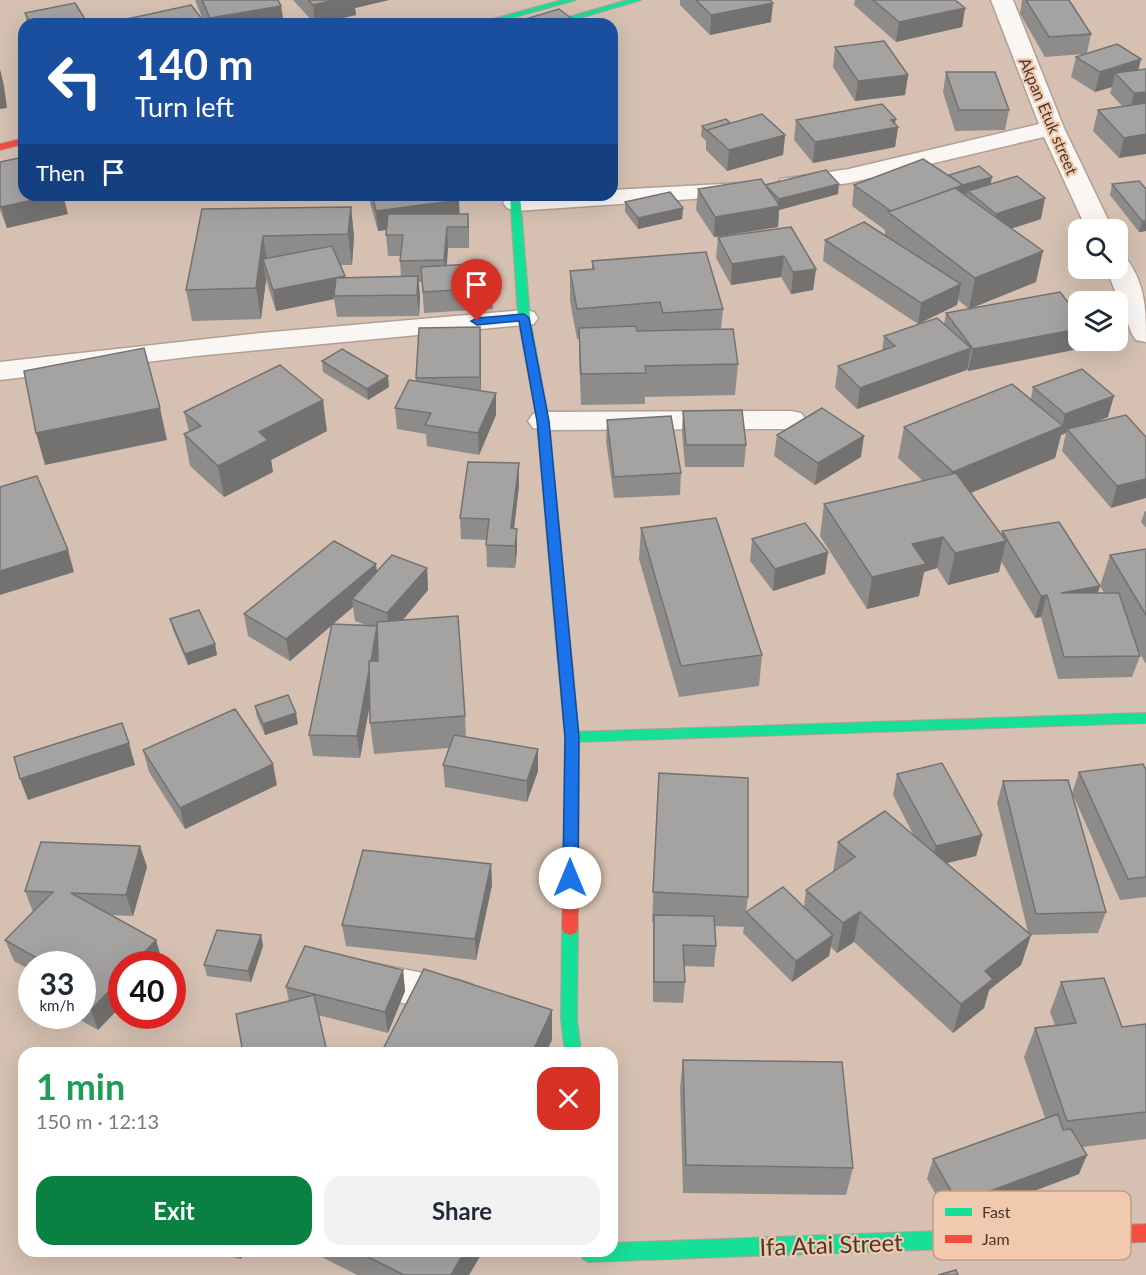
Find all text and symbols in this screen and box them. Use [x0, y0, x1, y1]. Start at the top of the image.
text: 140 m [135, 39, 253, 89]
icon: left [36, 42, 114, 120]
street label: Akpan Etuk street [1016, 55, 1082, 178]
text: Turn left [135, 90, 234, 123]
icon: arrive [97, 156, 130, 189]
text: Then [36, 159, 85, 186]
map controls [1068, 219, 1128, 351]
button: search [1068, 219, 1128, 279]
pin [451, 259, 502, 321]
icon: arrive [460, 268, 493, 301]
button: layers [1068, 291, 1128, 351]
position arrow [538, 846, 602, 910]
speed limit sign: 40 [108, 951, 186, 1029]
text: 33 [40, 965, 74, 1001]
text: km/h [39, 996, 75, 1014]
text: 1 min [36, 1064, 125, 1108]
button: close [537, 1067, 600, 1130]
text: 150 m · 12:13 [36, 1109, 159, 1133]
button: Exit [36, 1176, 312, 1245]
button: Share [324, 1176, 600, 1245]
legend [933, 1191, 1131, 1260]
text: Fast [982, 1202, 1011, 1221]
street label: Ifa Atai Street [759, 1227, 903, 1261]
text: Jam [982, 1229, 1010, 1248]

